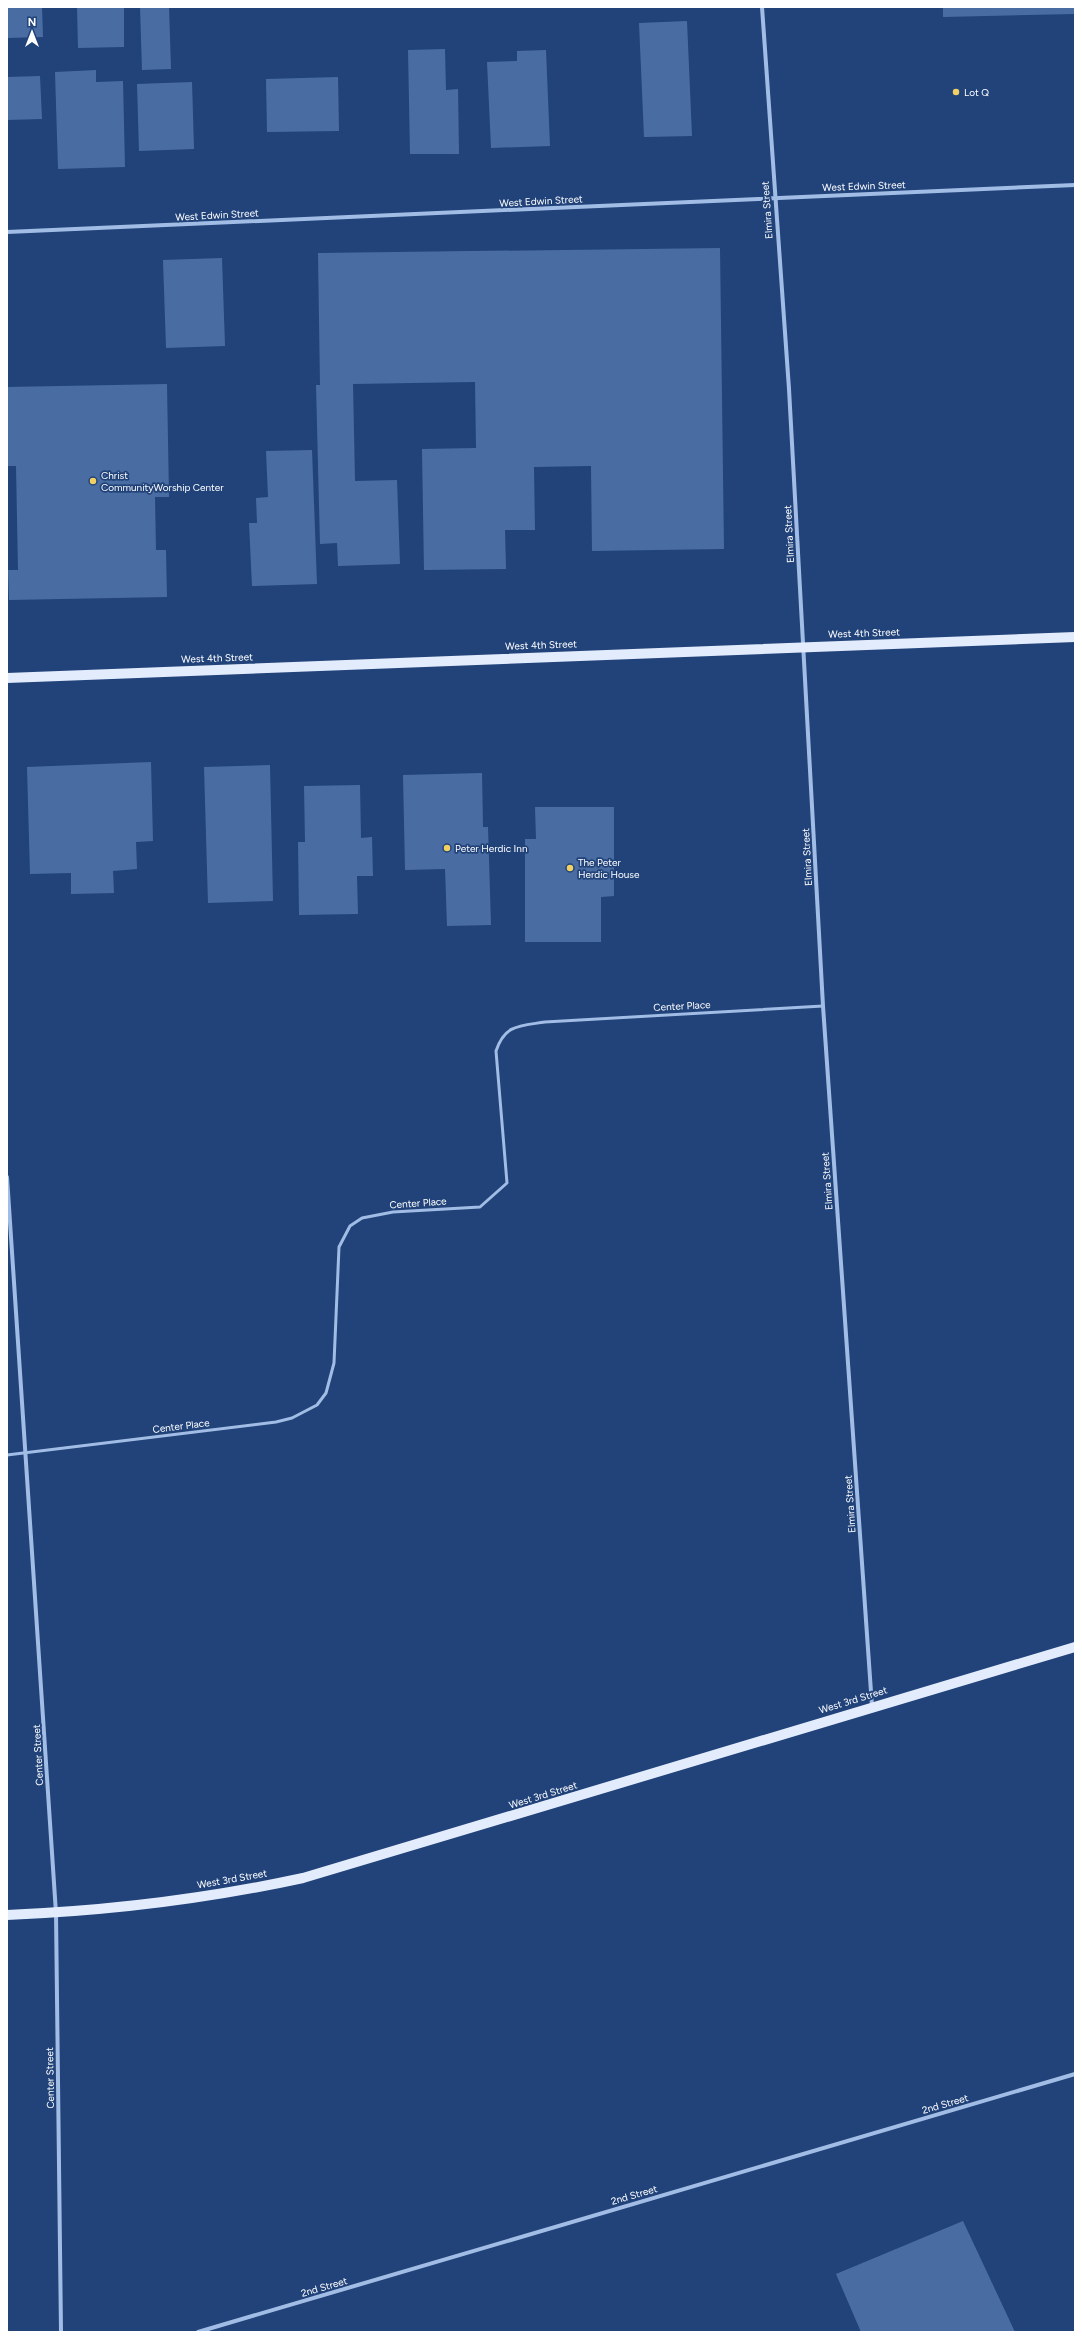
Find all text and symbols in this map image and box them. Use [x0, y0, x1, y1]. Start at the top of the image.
north arrow [12, 12, 52, 52]
text: N [28, 16, 36, 29]
place label: Lot Q [964, 86, 989, 99]
marker: Lot Q [951, 87, 961, 97]
street label: West Edwin Street [822, 178, 906, 194]
street label: Elmira Street [758, 180, 776, 239]
street label: West Edwin Street [499, 192, 583, 210]
street label: West Edwin Street [175, 206, 259, 224]
place label: Christ CommunityWorship Center [101, 469, 224, 494]
marker: Christ CommunityWorship Center [88, 476, 98, 486]
street label: Elmira Street [781, 505, 797, 563]
street label: West 4th Street [828, 625, 900, 641]
street label: West 4th Street [505, 637, 577, 653]
street label: West 4th Street [181, 650, 253, 666]
street label: Elmira Street [799, 828, 815, 886]
place label: Peter Herdic Inn [455, 842, 528, 855]
marker: Peter Herdic Inn [442, 843, 452, 853]
place label: The Peter Herdic House [578, 856, 640, 881]
marker: The Peter Herdic House [565, 863, 575, 873]
street label: Center Place [653, 998, 711, 1014]
street label: Elmira Street [818, 1151, 836, 1210]
street label: Center Place [389, 1194, 448, 1211]
street label: Center Place [152, 1416, 211, 1436]
street label: Elmira Street [841, 1474, 859, 1533]
street label: West 3rd Street [817, 1683, 889, 1717]
street label: Center Street [30, 1724, 46, 1786]
street label: West 3rd Street [507, 1778, 579, 1812]
street label: West 3rd Street [196, 1866, 268, 1892]
street label: Center Street [43, 2047, 57, 2109]
street label: 2nd Street [920, 2091, 970, 2117]
street label: 2nd Street [609, 2182, 659, 2208]
street label: 2nd Street [299, 2274, 349, 2300]

